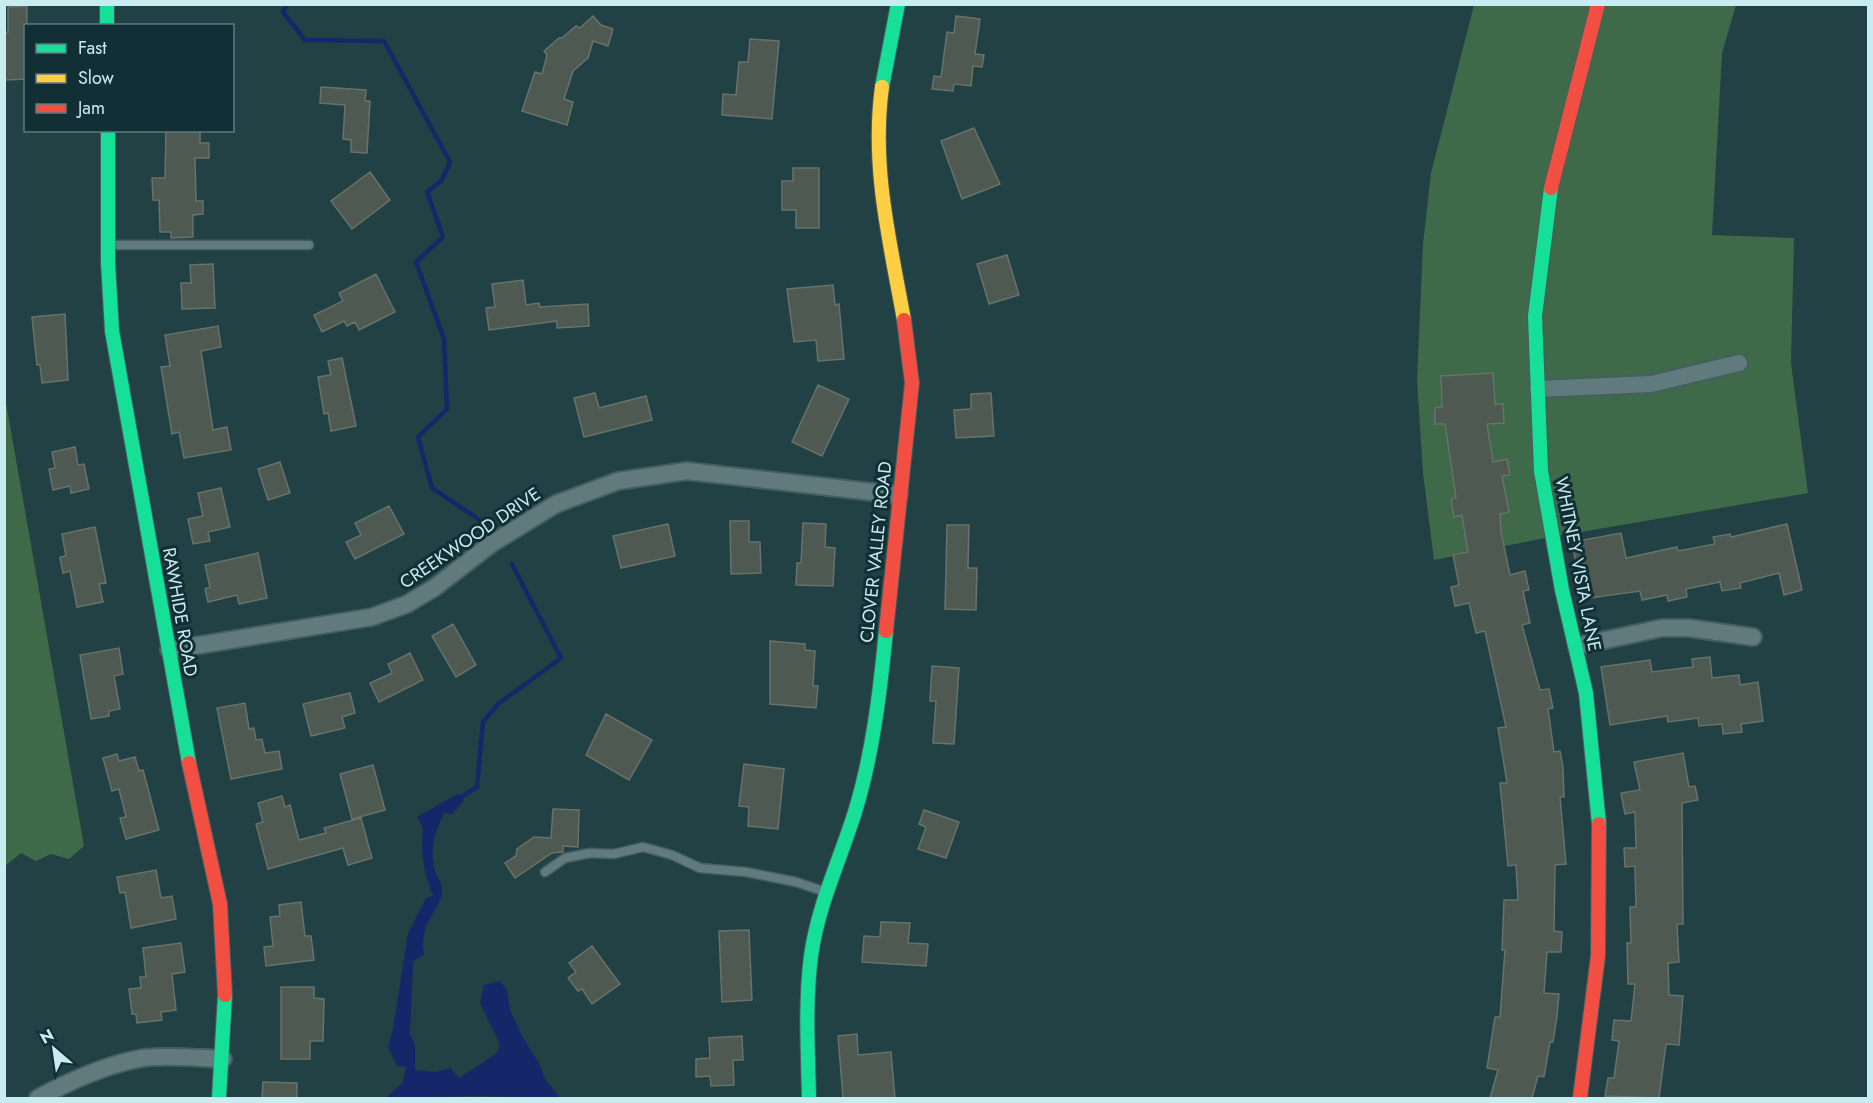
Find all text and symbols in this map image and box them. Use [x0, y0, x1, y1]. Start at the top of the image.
legend [24, 24, 234, 132]
text: Fast [78, 35, 107, 61]
text: Slow [78, 65, 115, 91]
text: Jam [76, 95, 105, 121]
street label: CLOVER VALLEY ROAD [854, 460, 898, 644]
street label: WHITNEY VISTA LANE [1548, 475, 1608, 653]
street label: CREEKWOOD DRIVE [394, 481, 546, 595]
street label: RAWHIDE ROAD [156, 545, 204, 679]
north arrow [24, 1019, 84, 1079]
text: N [36, 1023, 58, 1049]

